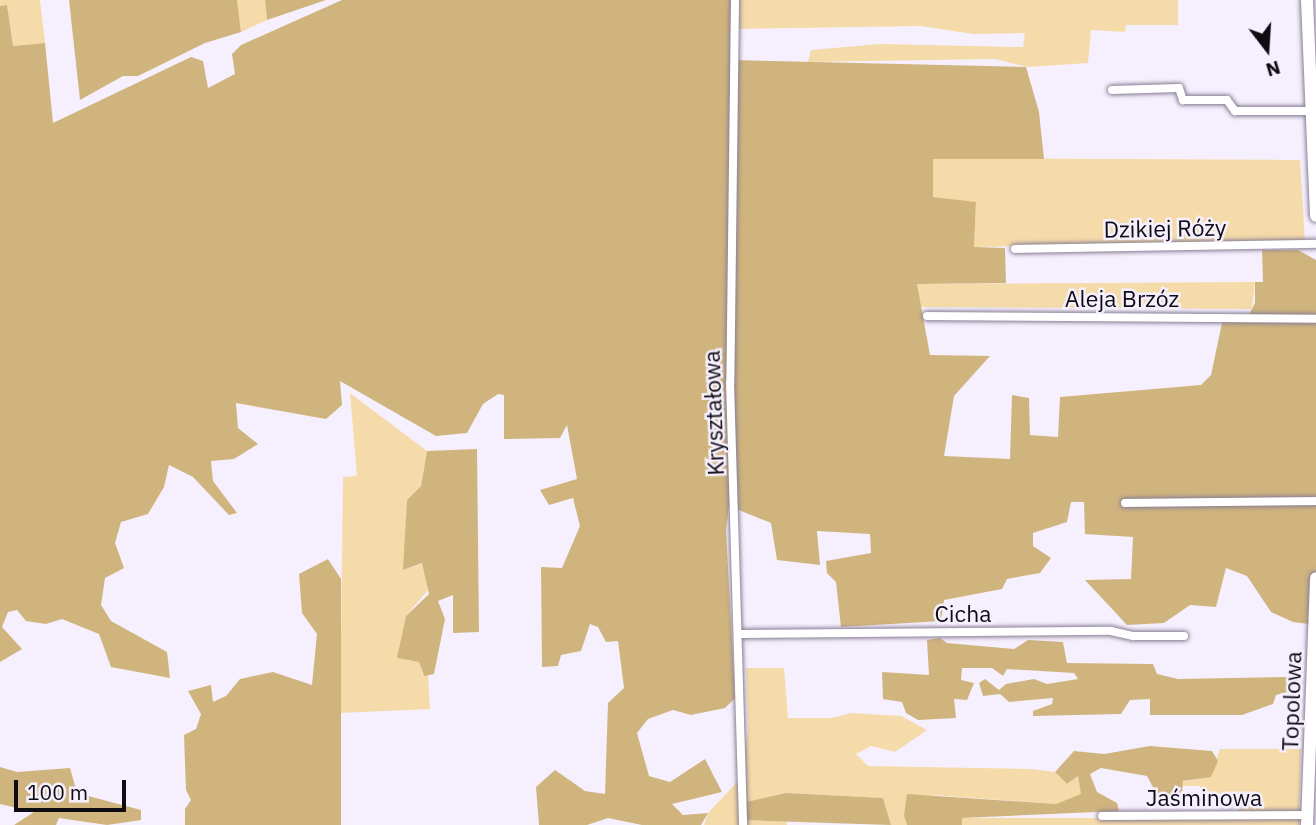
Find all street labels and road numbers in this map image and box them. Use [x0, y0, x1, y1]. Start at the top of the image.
street label: Dzikiej Róży [1103, 213, 1227, 243]
street label: Aleja Brzóz [1065, 284, 1179, 312]
street label: Kryształowa [697, 350, 729, 476]
street label: Cicha [935, 599, 991, 627]
street label: Topolowa [1275, 651, 1307, 751]
street label: Jaśminowa [1146, 783, 1262, 811]

